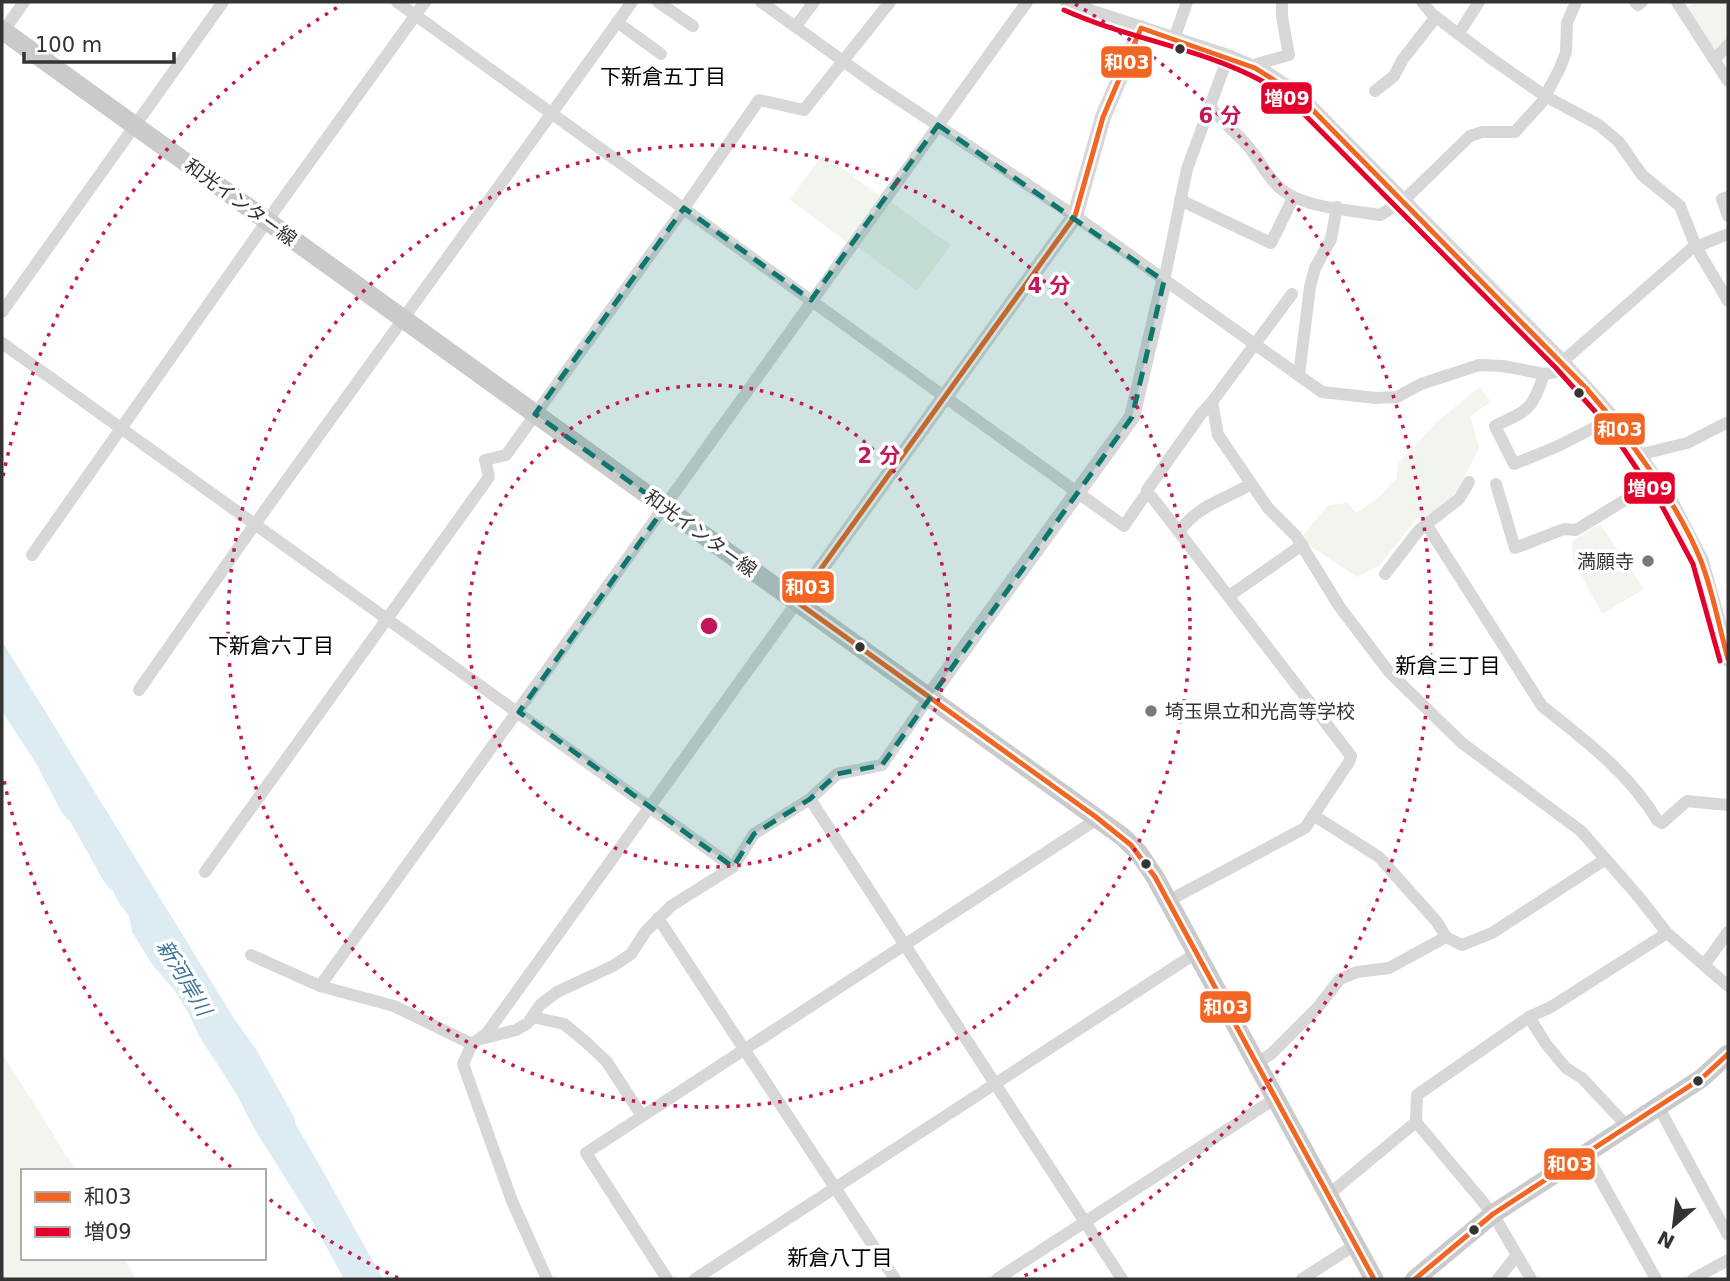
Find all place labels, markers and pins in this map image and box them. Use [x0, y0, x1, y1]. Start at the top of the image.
unlabelled marker [1173, 42, 1187, 56]
unlabelled marker [1572, 386, 1586, 400]
place label: 満願寺 [1577, 550, 1634, 572]
marker: 満願寺 [1640, 553, 1656, 569]
centre of rings [697, 614, 721, 638]
unlabelled marker [853, 640, 867, 654]
place label: 埼玉県立和光高等学校 [1165, 700, 1355, 722]
marker: 埼玉県立和光高等学校 [1143, 703, 1159, 719]
unlabelled marker [1139, 857, 1153, 871]
unlabelled marker [1691, 1074, 1705, 1088]
unlabelled marker [1467, 1223, 1481, 1237]

